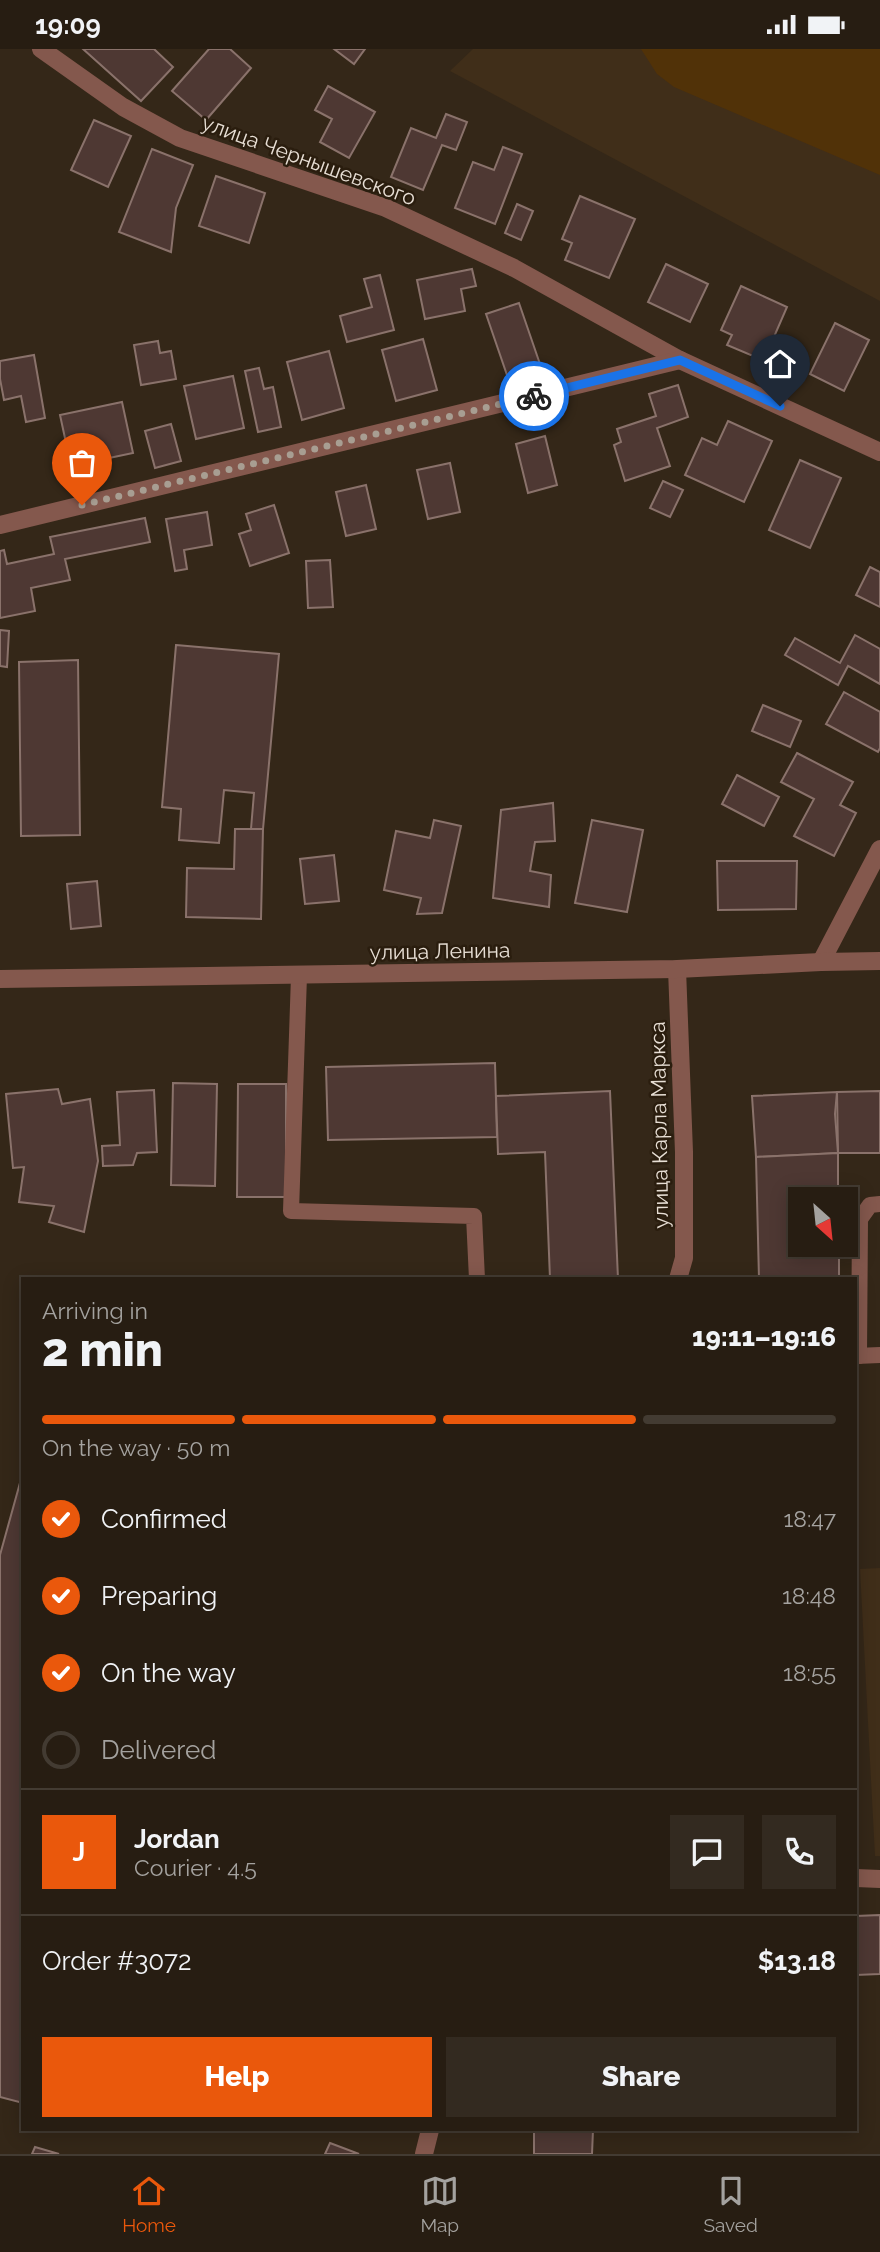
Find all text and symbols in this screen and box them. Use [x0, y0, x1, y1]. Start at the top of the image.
text: 19:09 [35, 10, 101, 40]
street label: улица Чернышевского [199, 110, 419, 210]
pin [750, 334, 810, 406]
icon: home [761, 345, 799, 383]
courier [499, 361, 569, 431]
icon: bike [515, 377, 553, 415]
pin [52, 433, 112, 505]
icon: bag [63, 444, 101, 482]
street label: улица Ленина [369, 937, 511, 965]
street label: улица Карла Маркса [645, 1021, 673, 1229]
north arrow [788, 1187, 858, 1257]
map controls [788, 1187, 858, 1257]
text: Arriving in [42, 1297, 148, 1324]
text: 19:11–19:16 [692, 1322, 836, 1352]
text: 2 min [42, 1323, 163, 1377]
text: On the way · 50 m [42, 1434, 230, 1461]
icon: check [42, 1500, 80, 1538]
text: Confirmed [101, 1504, 227, 1534]
text: 18:47 [783, 1505, 836, 1532]
icon: check [42, 1577, 80, 1615]
text: Preparing [101, 1581, 217, 1611]
text: 18:48 [782, 1582, 836, 1609]
icon: check [42, 1654, 80, 1692]
text: On the way [101, 1658, 236, 1688]
text: 18:55 [783, 1659, 836, 1686]
text: Delivered [101, 1735, 216, 1765]
button: chat [670, 1815, 744, 1889]
button: phone [762, 1815, 836, 1889]
text: Jordan [134, 1824, 220, 1854]
text: J [73, 1837, 85, 1867]
text: Courier · 4.5 [134, 1854, 257, 1881]
text: Order #3072 [42, 1946, 192, 1976]
text: $13.18 [758, 1946, 836, 1976]
button: Help [42, 2037, 432, 2117]
button: Share [446, 2037, 836, 2117]
tab: Home [122, 2172, 176, 2236]
tab: Map [420, 2172, 459, 2236]
tab: Saved [703, 2172, 758, 2236]

